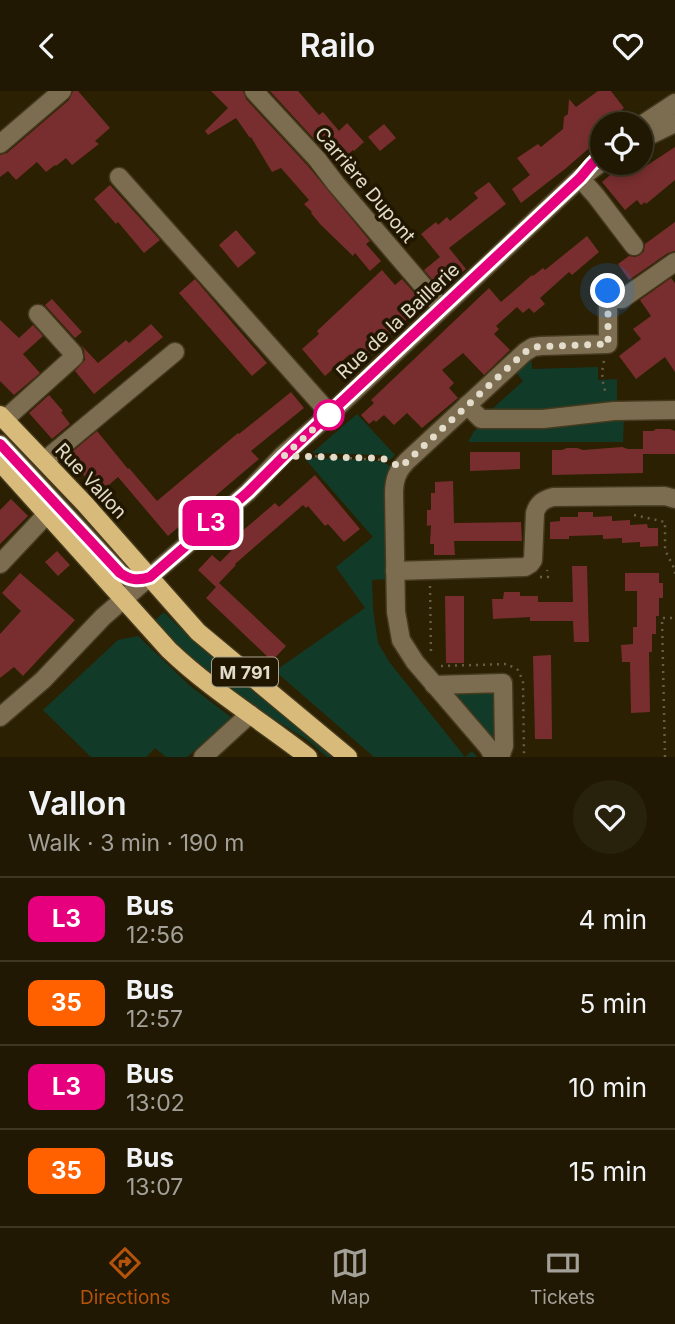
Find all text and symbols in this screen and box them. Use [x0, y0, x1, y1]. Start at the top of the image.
text: Railo [300, 26, 375, 65]
icon: back [28, 27, 66, 65]
icon: heart [609, 27, 647, 65]
map controls [590, 112, 653, 175]
button: locate [590, 112, 653, 175]
street label: Carrière Dupont [310, 123, 420, 247]
street label: Rue de la Baillerie [332, 258, 464, 384]
your location [590, 273, 625, 308]
unlabelled marker [314, 400, 344, 430]
street label: Rue Vallon [50, 439, 132, 523]
line badge: L3 [180, 500, 242, 546]
text: L3 [196, 508, 226, 537]
road number: M 791 [212, 657, 278, 687]
button: heart [573, 780, 647, 854]
text: Vallon [28, 783, 127, 823]
text: Walk · 3 min · 190 m [28, 829, 244, 857]
text: Bus [126, 890, 174, 921]
text: L3 [52, 904, 81, 933]
text: 4 min [578, 904, 647, 935]
text: 12:56 [126, 921, 184, 949]
text: Bus [126, 974, 174, 1005]
text: 35 [51, 988, 82, 1017]
text: 5 min [579, 988, 647, 1019]
text: 12:57 [126, 1005, 183, 1033]
text: Bus [126, 1058, 174, 1089]
text: L3 [52, 1072, 81, 1101]
text: 10 min [568, 1072, 647, 1103]
text: 13:02 [126, 1089, 185, 1117]
text: Bus [126, 1142, 174, 1173]
text: 35 [51, 1156, 82, 1185]
text: 15 min [569, 1156, 647, 1187]
text: 13:07 [126, 1173, 183, 1201]
tab: Directions [80, 1244, 171, 1309]
tab: Map [331, 1244, 370, 1309]
tab: Tickets [530, 1244, 595, 1309]

